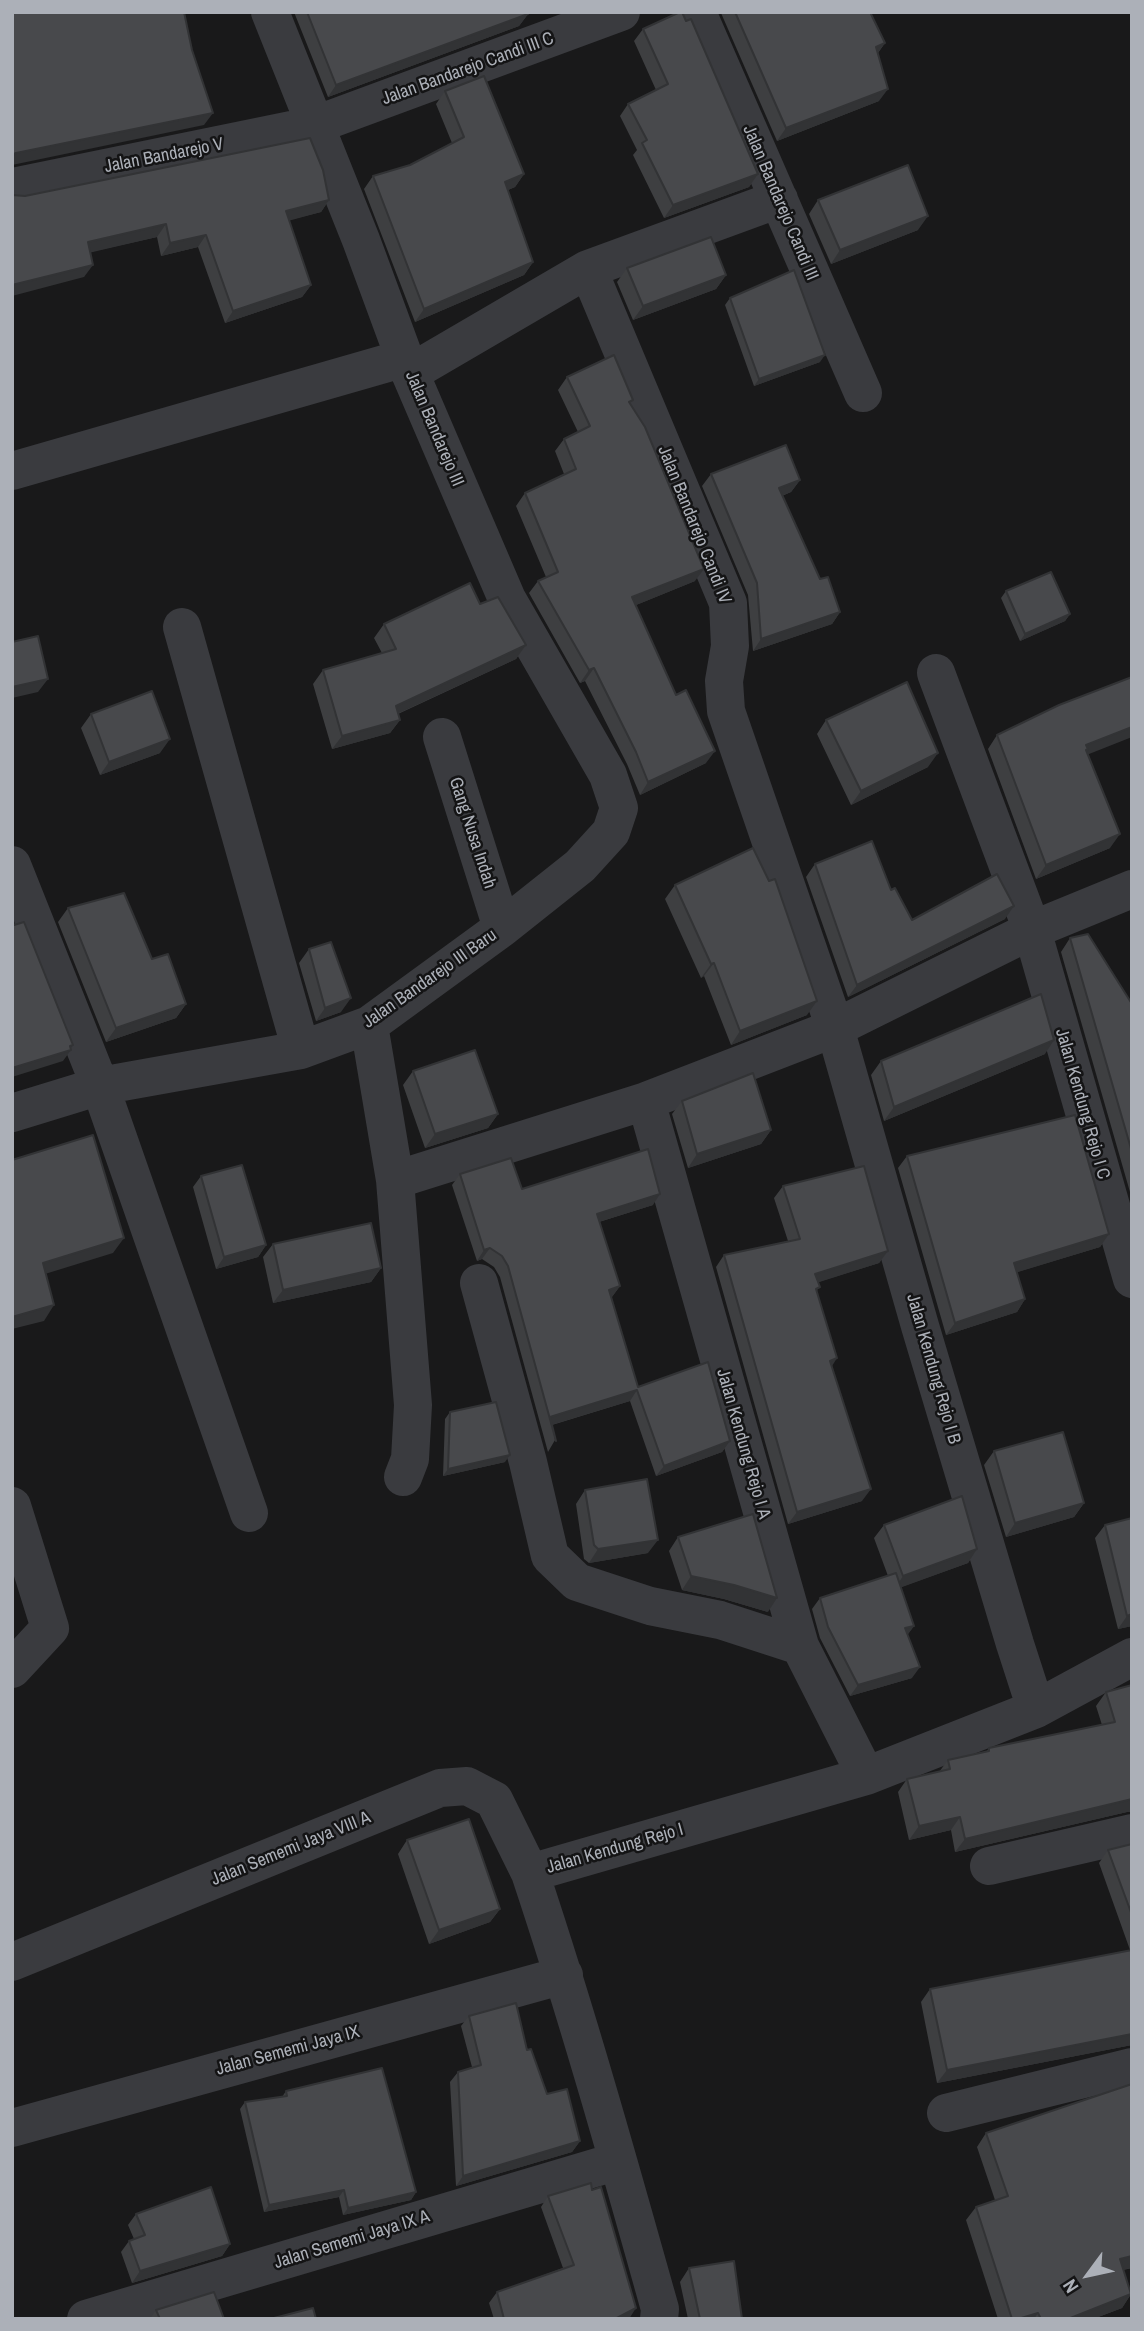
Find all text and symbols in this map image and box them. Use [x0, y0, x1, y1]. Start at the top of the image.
street label: Jalan Bandarejo Candi III C [379, 28, 557, 110]
street label: Jalan Bandarejo Candi III [738, 122, 822, 284]
street label: Jalan Bandarejo V [103, 134, 225, 178]
street label: Jalan Bandarejo III [400, 368, 468, 490]
street label: Jalan Bandarejo Candi IV [652, 443, 736, 607]
street label: Gang Nusa Indah [444, 775, 500, 891]
street label: Jalan Bandarejo III Baru [359, 925, 501, 1033]
street label: Jalan Kendung Rejo I C [1050, 1026, 1114, 1182]
street label: Jalan Kendung Rejo I B [901, 1291, 965, 1447]
street label: Jalan Kendung Rejo I A [711, 1366, 775, 1522]
street label: Jalan Sememi Jaya VIII A [208, 1807, 374, 1891]
street label: Jalan Kendung Rejo I [544, 1819, 686, 1879]
street label: Jalan Sememi Jaya IX [214, 2021, 362, 2081]
street label: Jalan Sememi Jaya IX A [272, 2206, 432, 2274]
north arrow [1053, 2240, 1123, 2310]
text: N [1056, 2275, 1084, 2298]

